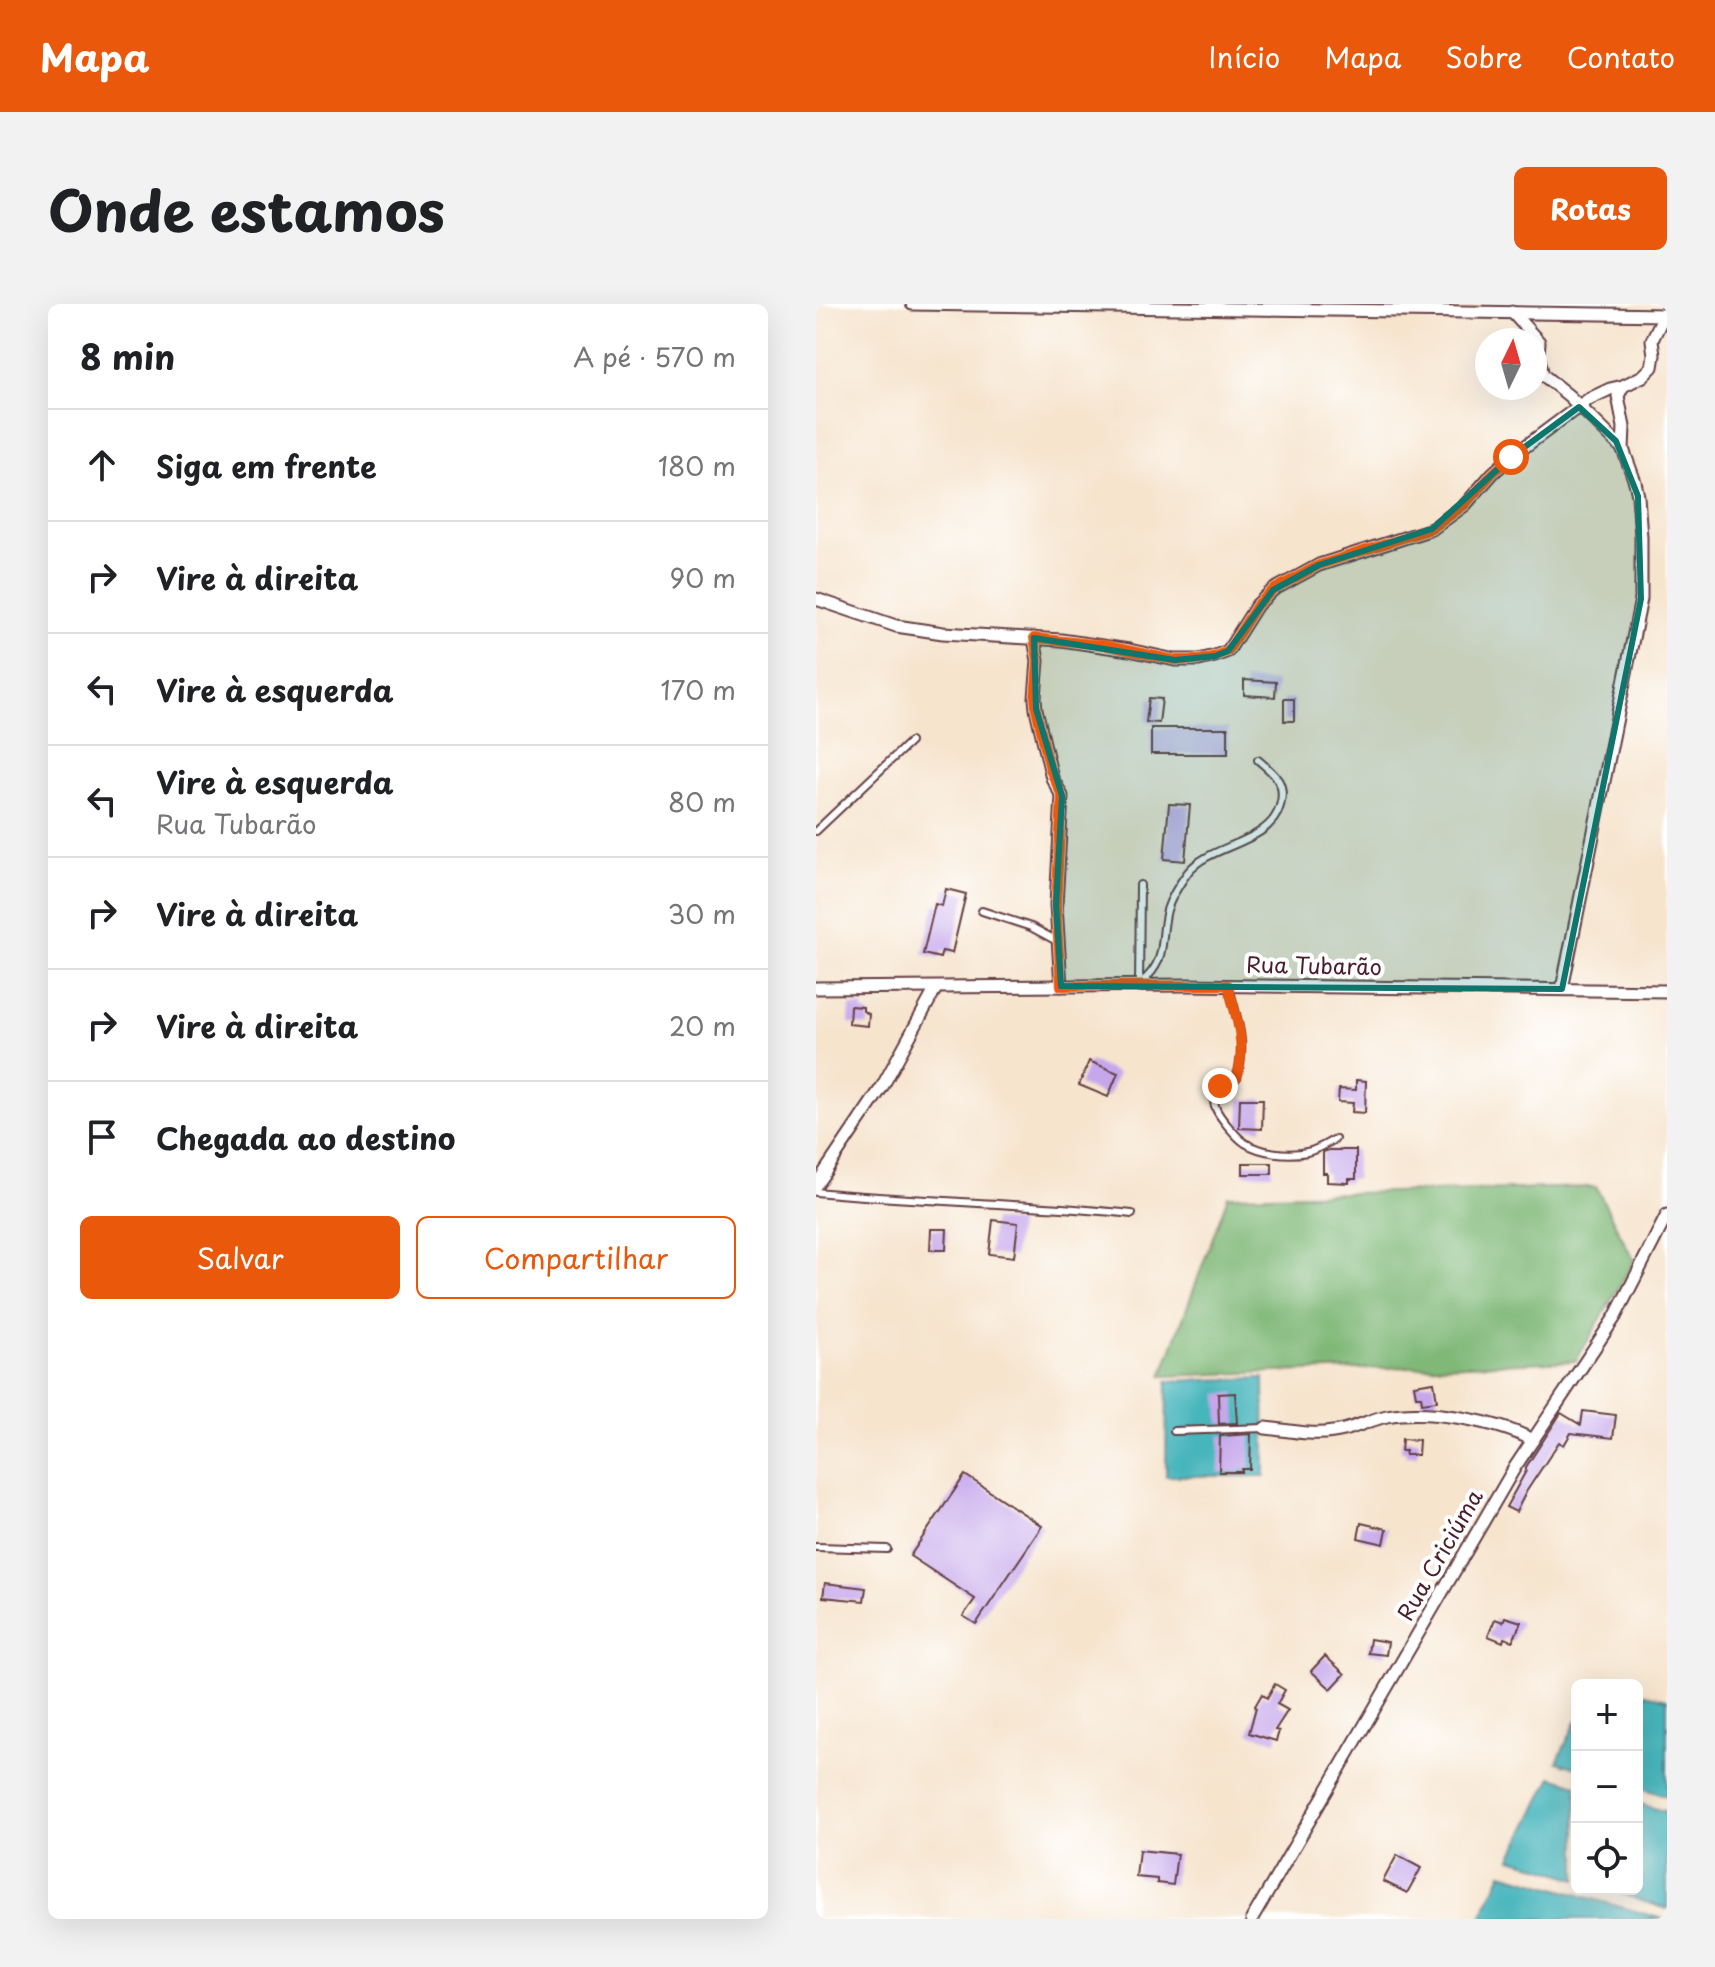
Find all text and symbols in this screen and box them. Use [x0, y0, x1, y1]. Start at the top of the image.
text: Mapa [40, 28, 150, 85]
text: Início [1208, 35, 1280, 78]
text: Mapa [1324, 35, 1401, 78]
text: Sobre [1445, 35, 1523, 78]
text: Contato [1567, 35, 1675, 78]
text: Onde estamos [48, 166, 445, 251]
button: Rotas [1514, 167, 1667, 250]
north arrow [1475, 328, 1547, 400]
text: 8 min [80, 330, 175, 382]
text: A pé · 570 m [573, 337, 736, 376]
route start [1493, 439, 1529, 475]
icon: ahead [80, 443, 124, 487]
text: Siga em frente [156, 443, 377, 488]
text: 180 m [658, 446, 736, 485]
icon: right [80, 555, 124, 599]
text: Vire à direita [156, 555, 358, 600]
text: 90 m [669, 558, 736, 597]
icon: left [80, 667, 124, 711]
text: Vire à esquerda [156, 667, 394, 712]
text: 170 m [661, 670, 736, 709]
text: Vire à esquerda [156, 759, 394, 804]
icon: left [80, 779, 124, 823]
text: 80 m [668, 782, 736, 821]
text: Rua Tubarão [156, 804, 316, 843]
icon: right [80, 891, 124, 935]
text: Vire à direita [156, 891, 358, 936]
text: 30 m [668, 894, 736, 933]
street label: Rua Tubarão [1246, 947, 1382, 982]
icon: right [80, 1003, 124, 1047]
text: Vire à direita [156, 1003, 358, 1048]
text: 20 m [669, 1006, 736, 1045]
route end [1202, 1068, 1238, 1104]
icon: arrive [80, 1115, 124, 1159]
text: Chegada ao destino [156, 1115, 455, 1160]
button: Salvar [80, 1216, 400, 1299]
button: Compartilhar [416, 1216, 736, 1299]
street label: Rua Criciúma [1388, 1482, 1490, 1626]
map controls [1571, 1679, 1643, 1895]
button: + [1571, 1679, 1643, 1751]
button: − [1571, 1751, 1643, 1823]
button: locate [1571, 1823, 1643, 1895]

